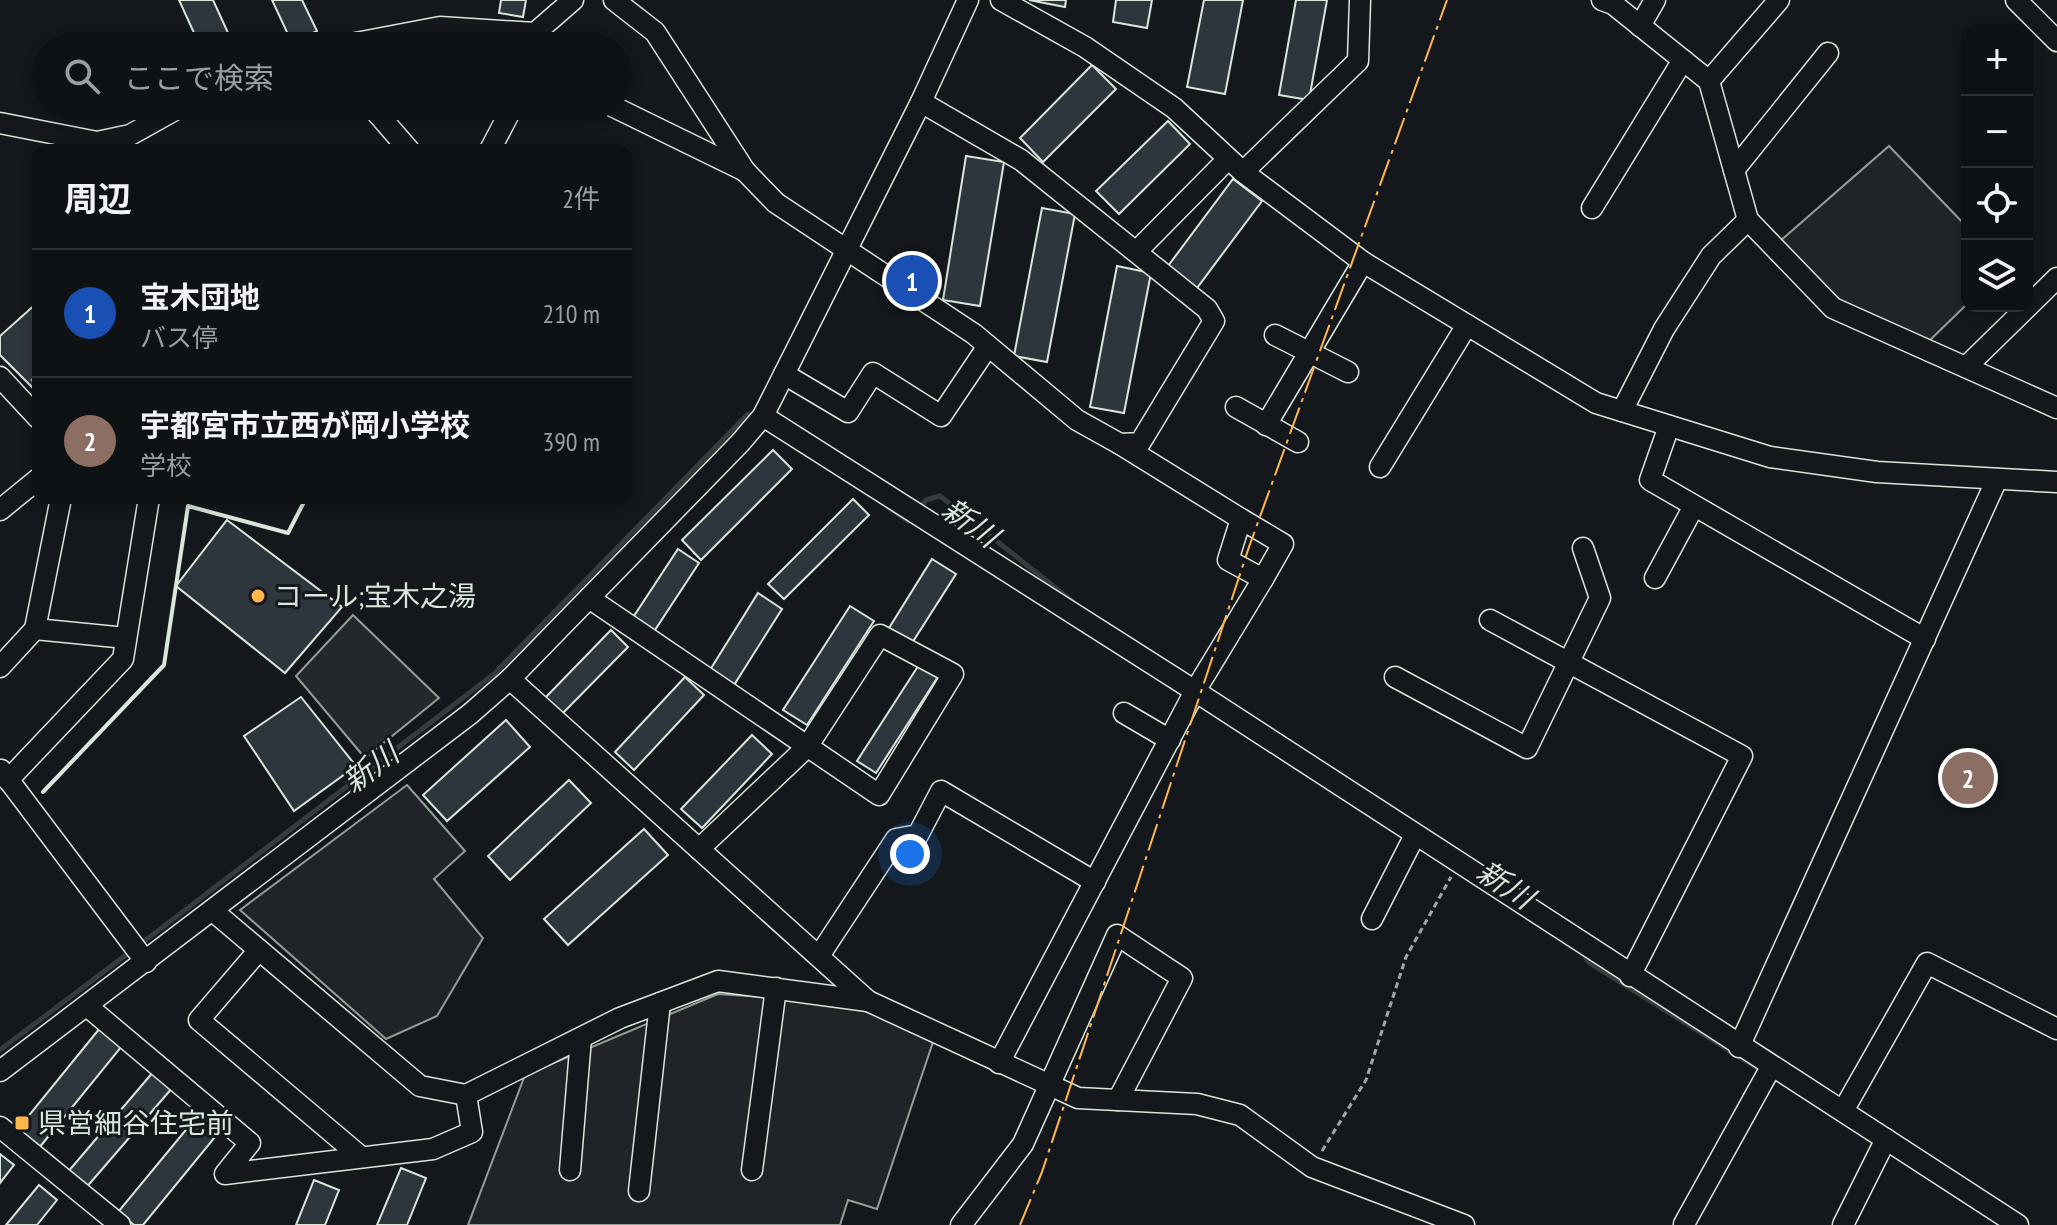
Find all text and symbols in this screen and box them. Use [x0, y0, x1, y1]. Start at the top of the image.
map controls [1961, 24, 2033, 312]
button: + [1961, 24, 2033, 96]
search box [32, 32, 632, 120]
icon: search [60, 54, 104, 98]
text: ここで検索 [124, 58, 274, 97]
button: − [1961, 96, 2033, 168]
button: locate [1961, 168, 2033, 240]
text: 周辺 [64, 176, 132, 220]
text: 2件 [562, 182, 600, 215]
button: layers [1961, 240, 2033, 312]
pin: 1 [886, 251, 938, 311]
text: 宝木団地 [140, 277, 260, 316]
text: 1 [84, 297, 96, 330]
text: 210 m [542, 297, 600, 330]
text: バス停 [140, 321, 218, 354]
text: 宇都宮市立西が岡小学校 [140, 405, 470, 444]
text: 2 [84, 425, 96, 458]
text: 390 m [542, 425, 600, 458]
text: 学校 [140, 449, 192, 482]
water label: 新川 [935, 489, 1009, 557]
place label: コール;宝木之湯 [274, 577, 476, 614]
marker: コール;宝木之湯 [249, 587, 267, 605]
water label: 新川 [334, 731, 408, 800]
pin: 2 [1942, 748, 1994, 808]
your location [890, 834, 930, 874]
water label: 新川 [1470, 851, 1544, 918]
place label: 県営細谷住宅前 [38, 1104, 234, 1141]
marker: 県営細谷住宅前 [13, 1114, 31, 1132]

